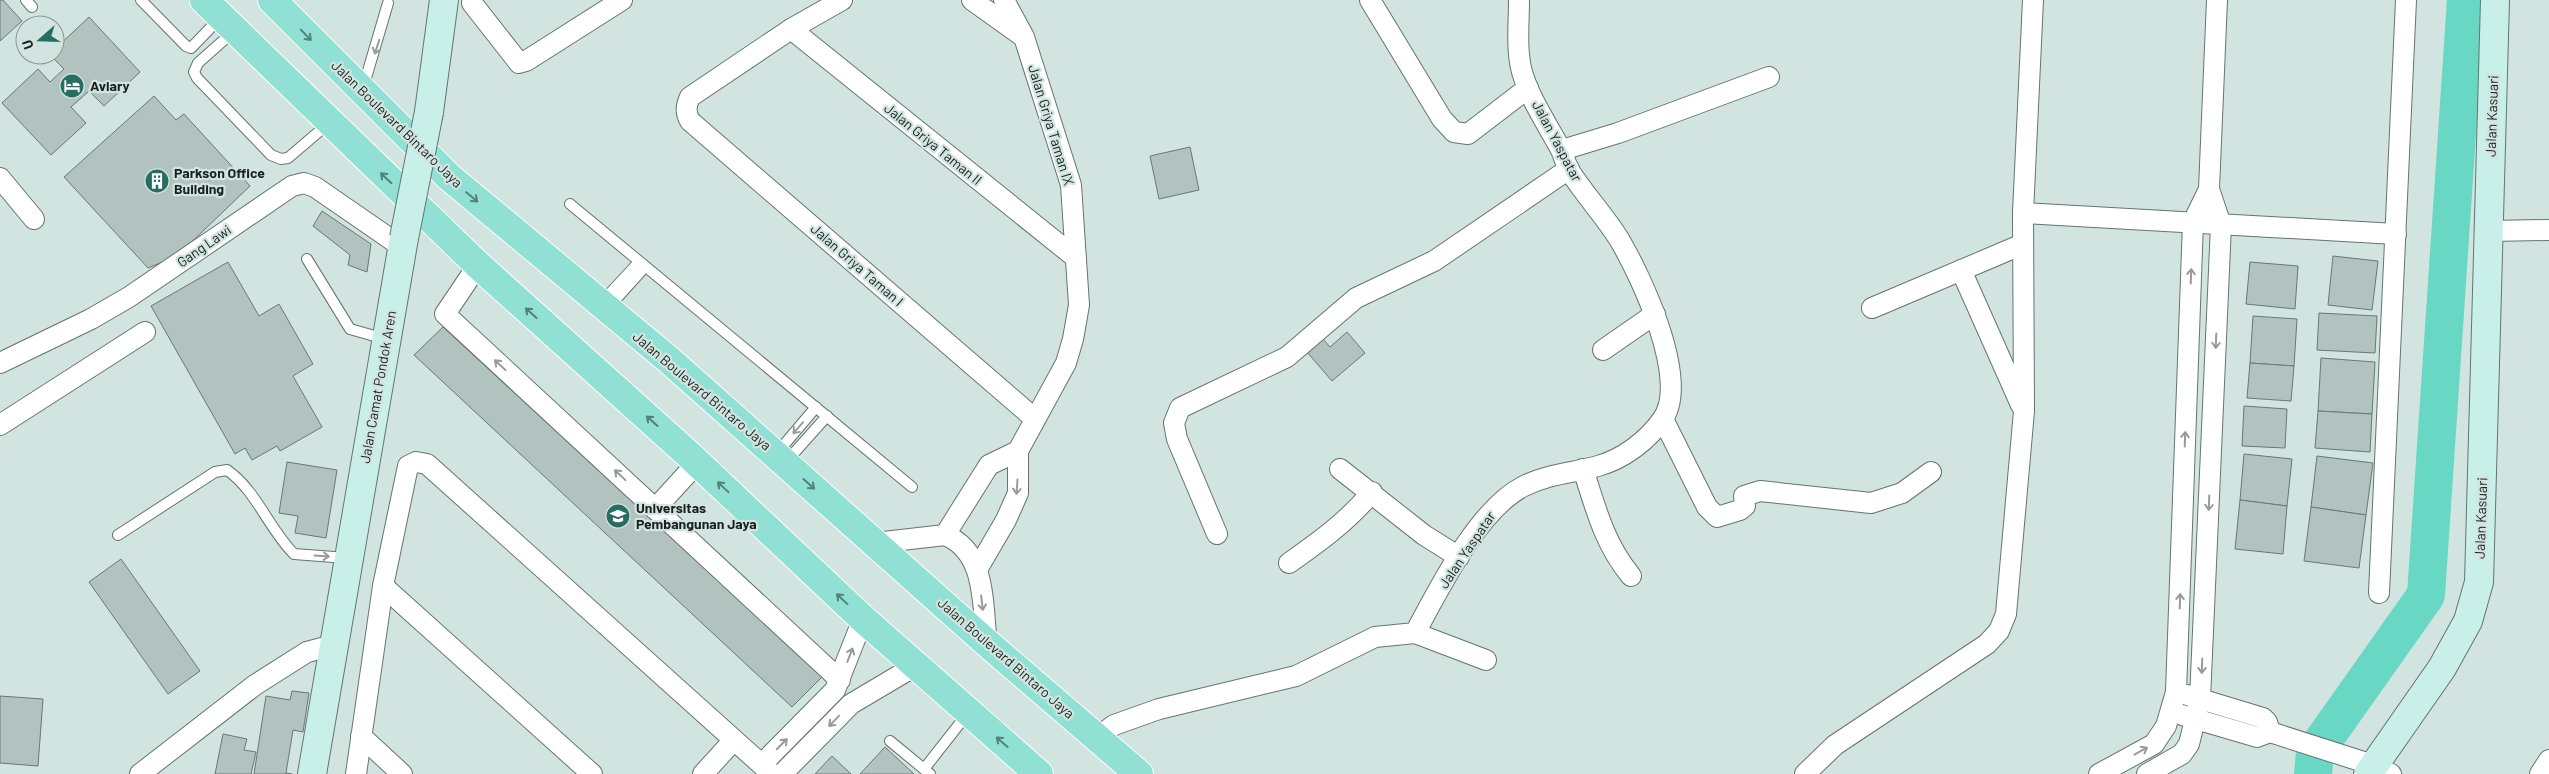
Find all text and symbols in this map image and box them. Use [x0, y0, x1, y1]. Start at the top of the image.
north arrow [15, 15, 65, 65]
one-way arrow [300, 29, 312, 41]
text: U [18, 37, 37, 52]
one-way arrow [371, 38, 381, 54]
street label: Jalan Boulevard Bintaro Jaya [328, 57, 466, 191]
street label: Jalan Griya Taman IX [1025, 62, 1078, 187]
hotel icon: Aviary [59, 73, 85, 99]
street label: Jalan Kasuari [2482, 75, 2501, 157]
place label: Aviary [90, 77, 129, 94]
street label: Jalan Yaspatar [1529, 97, 1586, 184]
street label: Jalan Griya Taman II [881, 99, 986, 188]
place label: Parkson Office Building [174, 164, 265, 197]
building icon: Parkson Office Building [144, 168, 170, 194]
one-way arrow [380, 172, 393, 184]
one-way arrow [466, 191, 479, 203]
street label: Jalan Griya Taman I [808, 220, 907, 309]
street label: Gang Lawi [173, 221, 234, 270]
one-way arrow [2187, 269, 2196, 285]
one-way arrow [524, 307, 537, 318]
street label: Jalan Camat Pondok Aren [356, 309, 399, 465]
street label: Jalan Boulevard Bintaro Jaya [630, 328, 775, 454]
one-way arrow [2211, 333, 2220, 349]
one-way arrow [494, 359, 507, 371]
one-way arrow [645, 415, 658, 427]
one-way arrow [793, 421, 804, 434]
one-way arrow [2181, 431, 2190, 447]
one-way arrow [613, 470, 626, 481]
street label: Jalan Kasuari [2471, 477, 2490, 559]
one-way arrow [802, 478, 815, 490]
one-way arrow [1013, 478, 1022, 494]
one-way arrow [717, 481, 730, 493]
one-way arrow [2204, 495, 2213, 511]
place label: Universitas Pembangunan Jaya [636, 499, 757, 532]
school or university icon: Universitas Pembangunan Jaya [605, 503, 631, 529]
street label: Jalan Yaspatar [1435, 508, 1499, 592]
one-way arrow [313, 551, 329, 560]
one-way arrow [835, 593, 848, 605]
street label: Jalan Boulevard Bintaro Jaya [934, 594, 1078, 722]
one-way arrow [2175, 594, 2184, 610]
one-way arrow [977, 595, 987, 611]
one-way arrow [846, 648, 855, 663]
one-way arrow [2197, 657, 2206, 673]
one-way arrow [828, 715, 840, 727]
one-way arrow [995, 736, 1008, 748]
one-way arrow [776, 738, 788, 750]
one-way arrow [2134, 745, 2148, 755]

